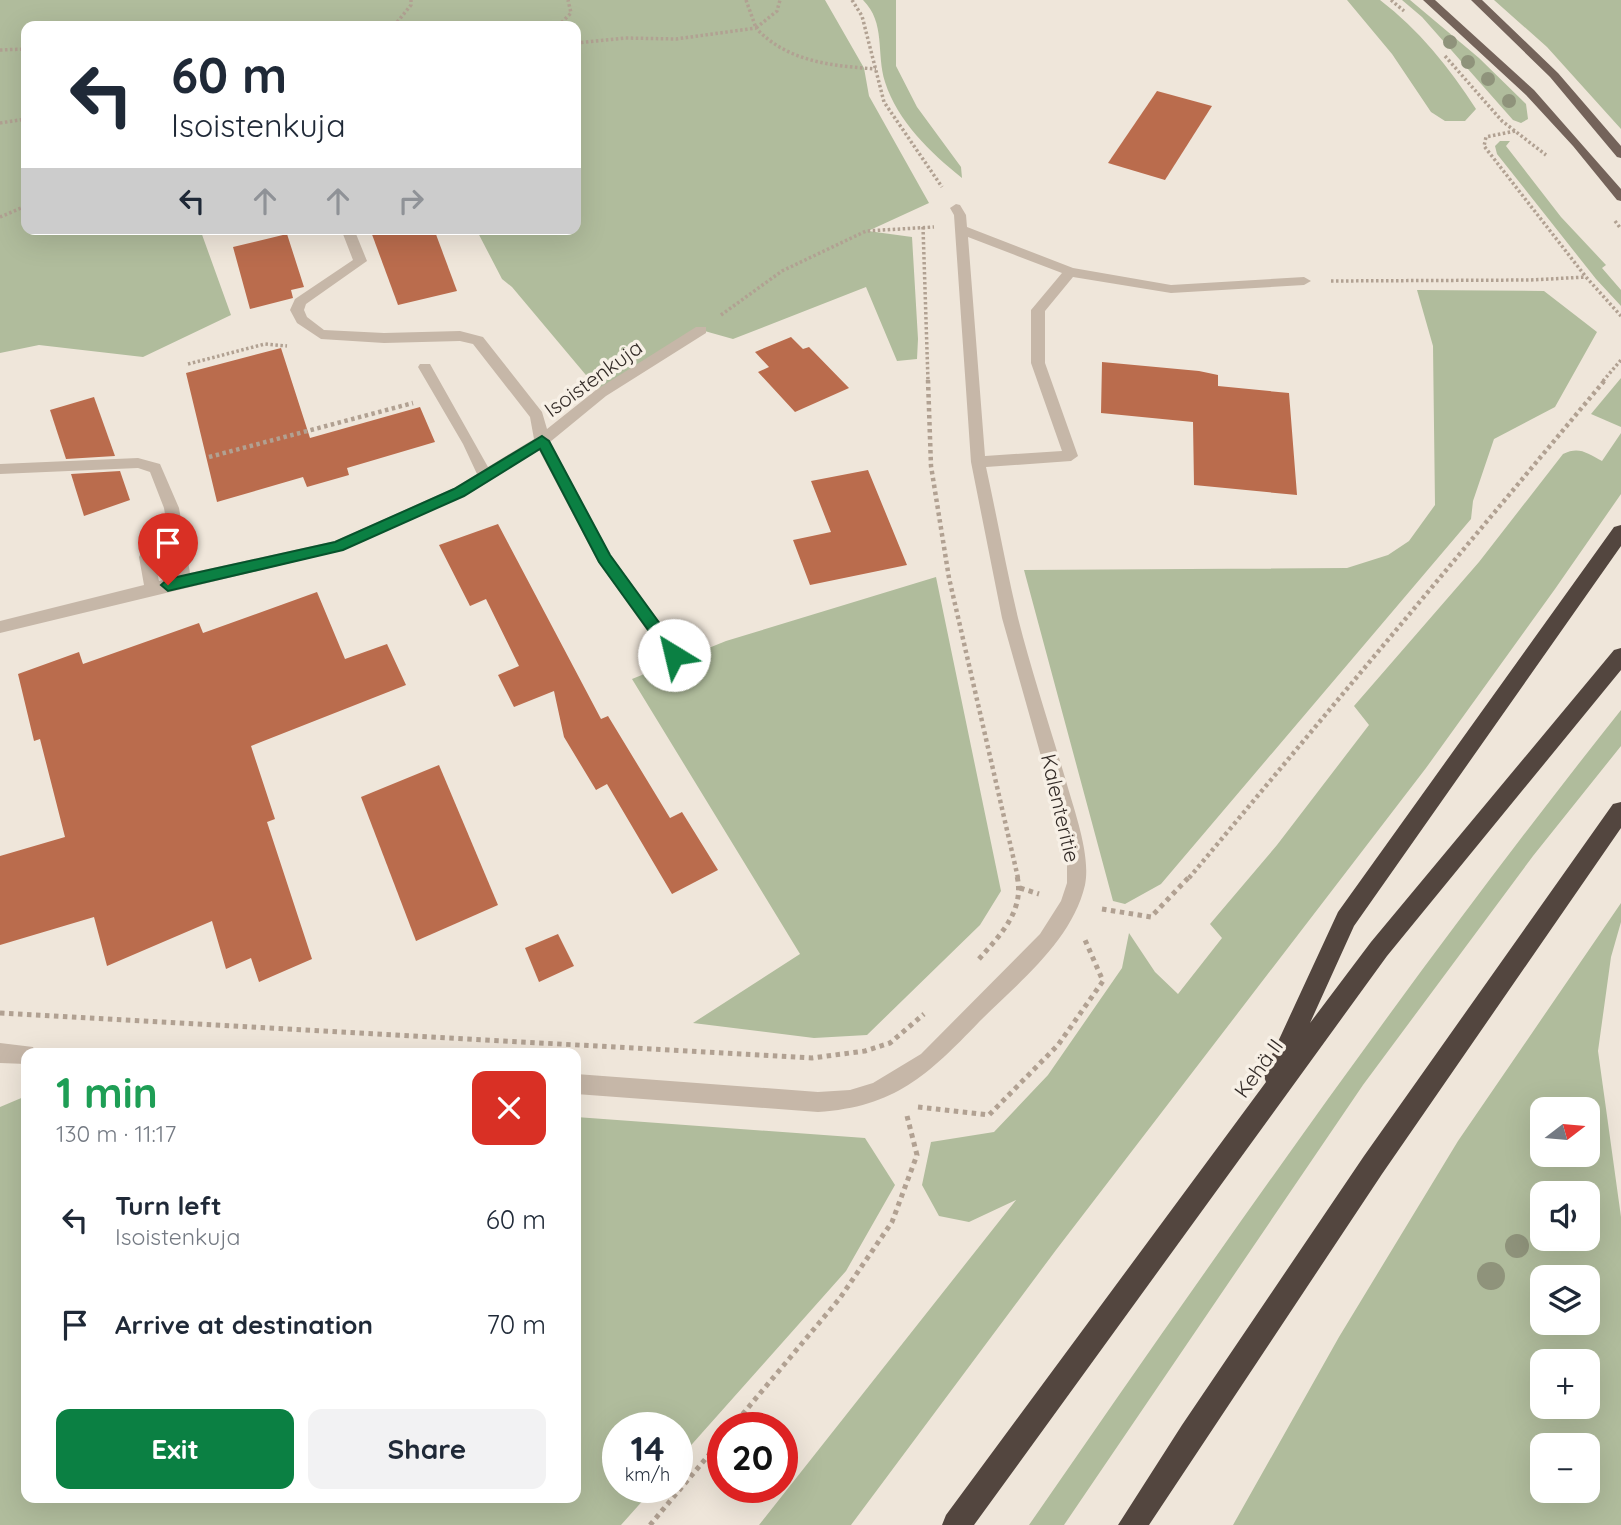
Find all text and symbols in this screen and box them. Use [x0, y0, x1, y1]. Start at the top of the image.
text: 60 m [171, 44, 287, 105]
icon: left [56, 49, 147, 140]
text: Isoistenkuja [171, 105, 346, 145]
icon: left [173, 182, 211, 220]
icon: ahead [246, 182, 284, 220]
icon: ahead [319, 182, 357, 220]
icon: right [392, 182, 430, 220]
street label: Isoistenkuja [539, 334, 647, 422]
pin [138, 513, 198, 585]
icon: arrive [149, 524, 187, 562]
position arrow [637, 618, 711, 692]
street label: Kalenteritie [1036, 751, 1086, 865]
street label: Kehä II [1228, 1033, 1288, 1103]
text: 1 min [56, 1066, 158, 1119]
button: close [472, 1071, 546, 1145]
north arrow [1530, 1097, 1600, 1167]
map controls [1530, 1097, 1600, 1503]
text: 130 m · 11:17 [56, 1119, 176, 1148]
button: sound [1530, 1181, 1600, 1251]
text: Turn left [115, 1189, 222, 1222]
icon: left [56, 1201, 94, 1239]
text: 60 m [486, 1203, 546, 1236]
text: Isoistenkuja [115, 1222, 241, 1251]
button: layers [1530, 1265, 1600, 1335]
icon: arrive [56, 1306, 94, 1344]
text: Arrive at destination [115, 1308, 373, 1341]
text: 70 m [486, 1308, 546, 1341]
button: + [1530, 1349, 1600, 1419]
button: Exit [56, 1409, 294, 1489]
button: Share [308, 1409, 546, 1489]
speed limit sign: 20 [707, 1412, 798, 1503]
text: 14 [630, 1426, 665, 1470]
button: − [1530, 1433, 1600, 1503]
text: km/h [625, 1463, 670, 1486]

